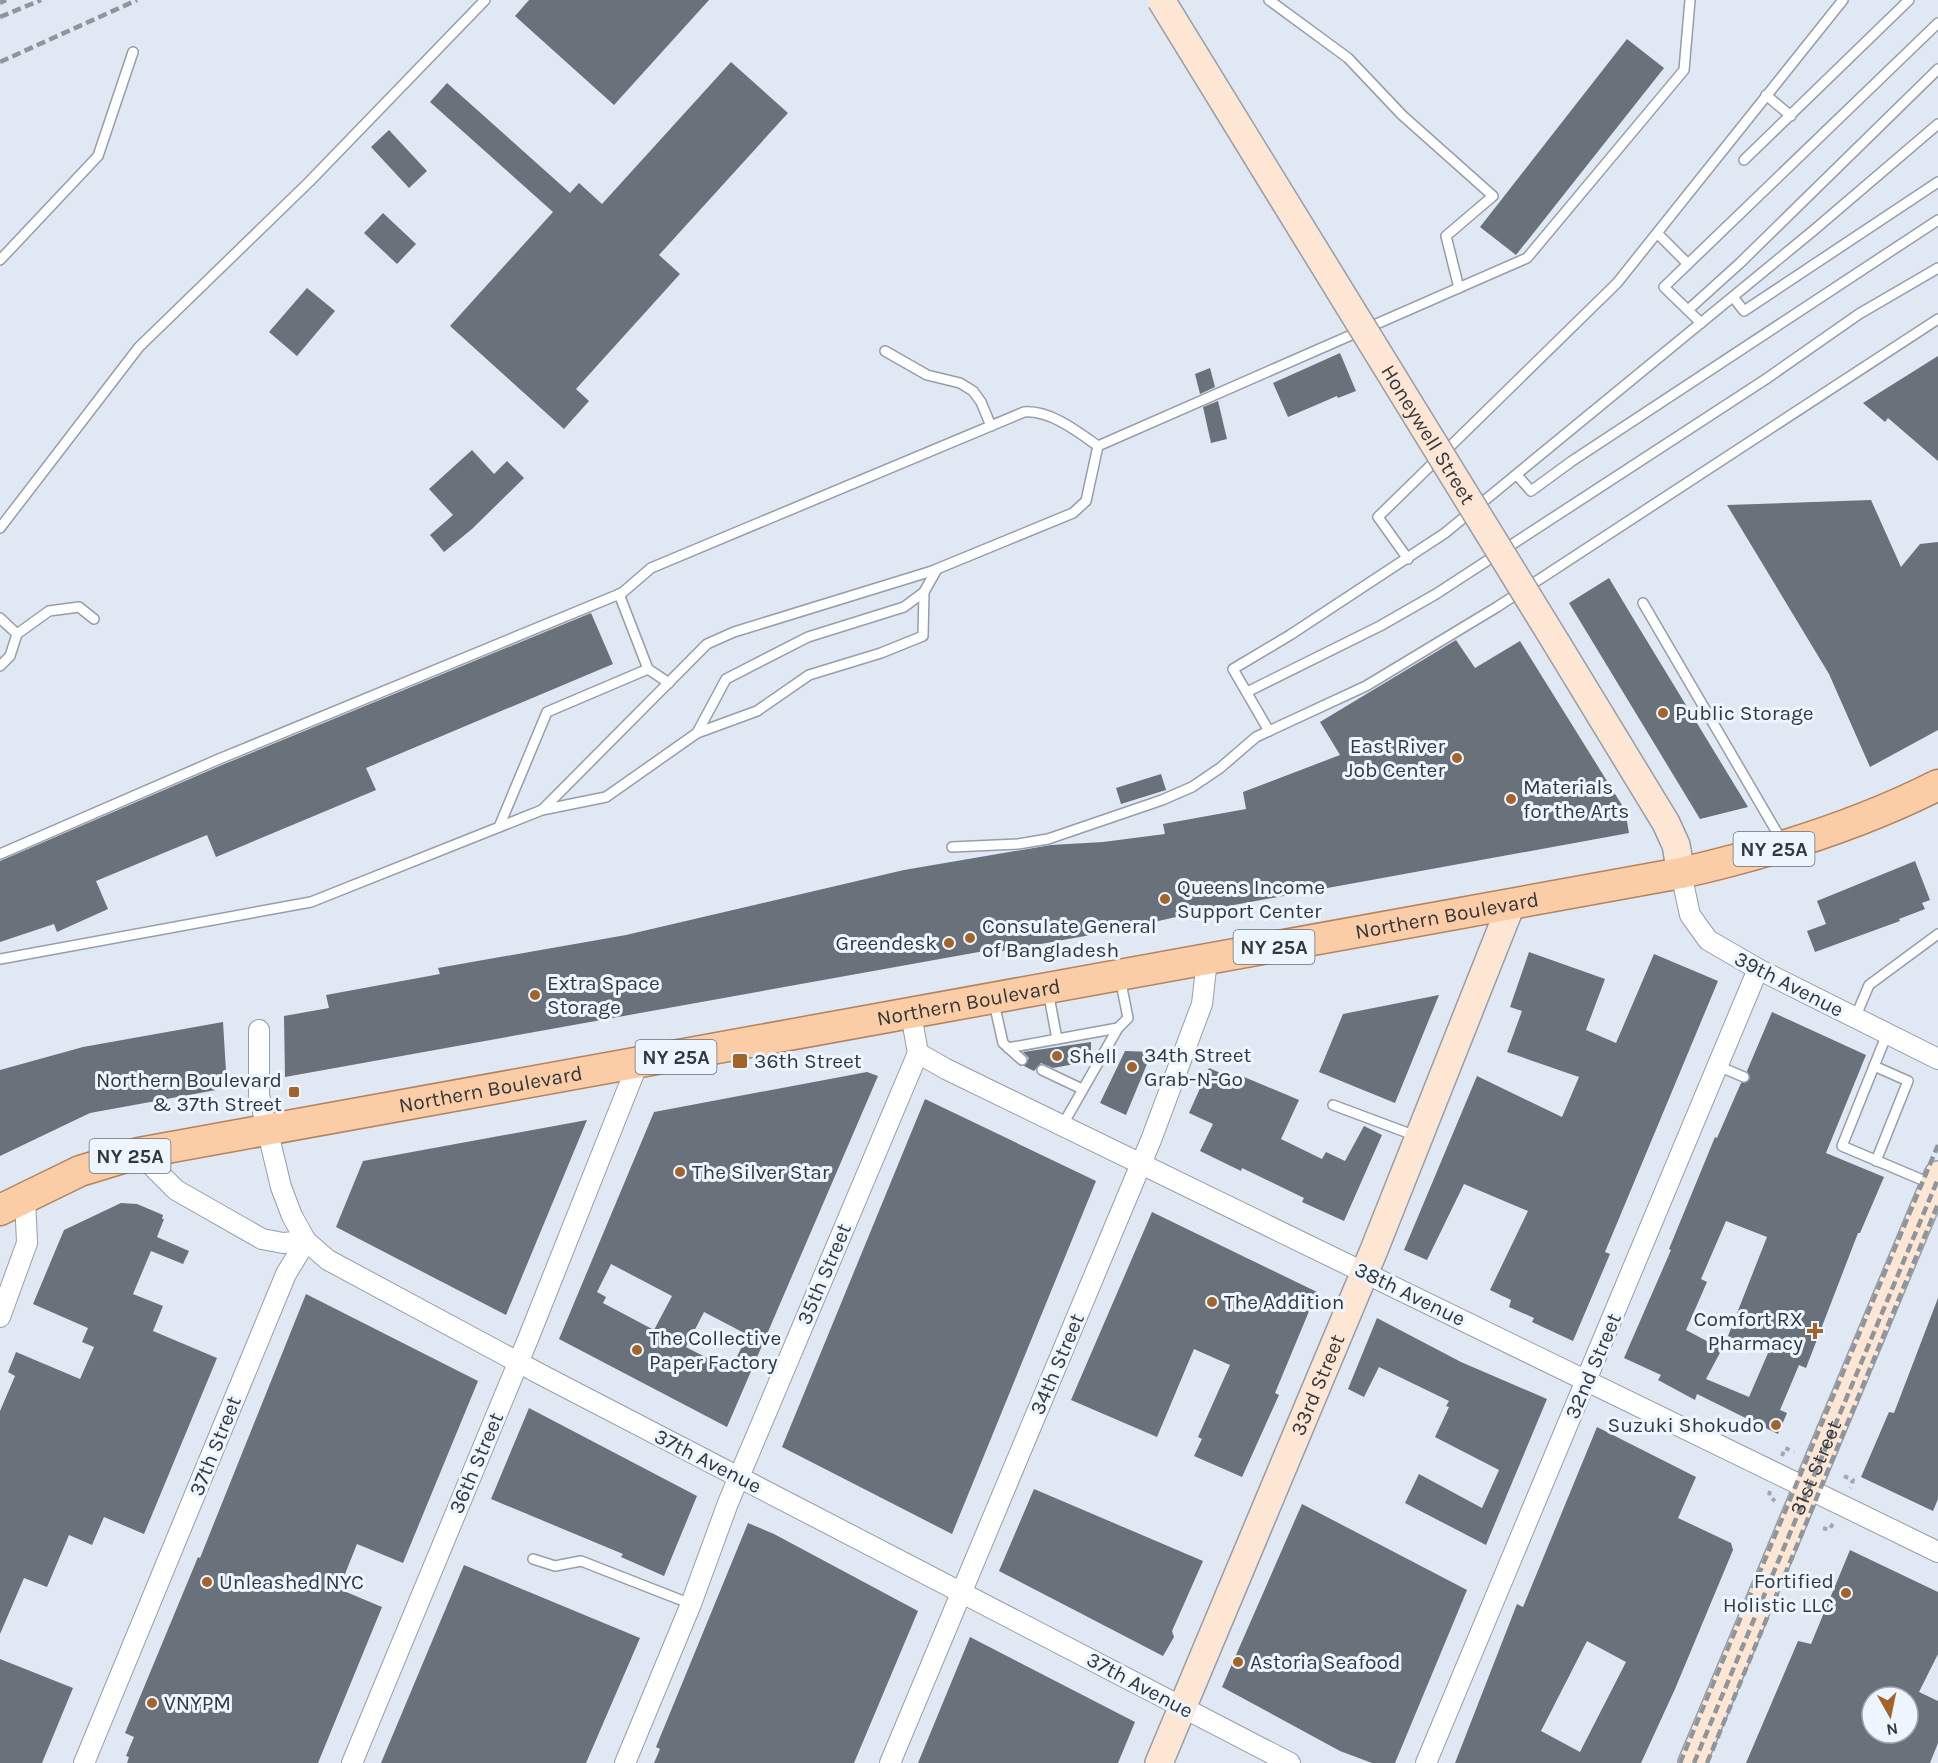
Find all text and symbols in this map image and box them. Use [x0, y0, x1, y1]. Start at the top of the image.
street label: Honeywell Street [1376, 360, 1480, 509]
place label: Public Storage [1675, 701, 1814, 725]
marker: Public Storage [1656, 706, 1670, 720]
place label: East River Job Center [1345, 734, 1445, 782]
marker: East River Job Center [1450, 751, 1464, 765]
place label: Materials for the Arts [1523, 775, 1629, 823]
marker: Materials for the Arts [1504, 792, 1518, 806]
road number: NY 25A [1734, 832, 1814, 866]
place label: Queens Income Support Center [1177, 875, 1325, 923]
street label: Northern Boulevard [1353, 887, 1541, 944]
marker: Queens Income Support Center [1158, 892, 1172, 906]
place label: Consulate General of Bangladesh [982, 914, 1157, 962]
road number: NY 25A [1234, 930, 1314, 964]
place label: Greendesk [836, 931, 937, 955]
marker: Consulate General of Bangladesh [963, 931, 977, 945]
marker: Greendesk [942, 936, 956, 950]
street label: 39th Avenue [1730, 946, 1848, 1022]
place label: Extra Space Storage [547, 971, 660, 1019]
street label: Northern Boulevard [875, 974, 1063, 1031]
marker: Extra Space Storage [528, 988, 542, 1002]
road number: NY 25A [636, 1040, 716, 1074]
place label: 34th Street Grab-N-Go [1144, 1043, 1251, 1091]
place label: Shell [1069, 1044, 1117, 1068]
place label: 36th Street [754, 1049, 862, 1073]
marker: Shell [1050, 1049, 1064, 1063]
marker: 36th Street [731, 1052, 749, 1070]
marker: 34th Street Grab-N-Go [1125, 1060, 1139, 1074]
street label: Northern Boulevard [397, 1061, 584, 1118]
place label: Northern Boulevard & 37th Street [96, 1068, 282, 1116]
marker: Northern Boulevard & 37th Street [287, 1085, 301, 1099]
road number: NY 25A [90, 1139, 170, 1173]
place label: The Silver Star [692, 1160, 830, 1184]
marker: The Silver Star [673, 1165, 687, 1179]
street label: 35th Street [792, 1220, 856, 1328]
street label: 38th Avenue [1351, 1257, 1469, 1331]
place label: The Addition [1224, 1290, 1344, 1314]
marker: The Addition [1205, 1295, 1219, 1309]
place label: Comfort RX Pharmacy [1694, 1307, 1803, 1355]
street label: 34th Street [1025, 1310, 1089, 1418]
street label: 32nd Street [1560, 1310, 1626, 1422]
marker: Comfort RX Pharmacy [1808, 1324, 1822, 1338]
place label: The Collective Paper Factory [649, 1326, 781, 1374]
street label: 33rd Street [1286, 1331, 1349, 1439]
marker: The Collective Paper Factory [630, 1343, 644, 1357]
street label: 37th Street [184, 1393, 246, 1499]
street label: 36th Street [444, 1409, 508, 1517]
place label: Suzuki Shokudo [1608, 1413, 1764, 1437]
street label: 31st Street [1785, 1416, 1846, 1519]
marker: Suzuki Shokudo [1769, 1418, 1783, 1432]
street label: 37th Avenue [650, 1424, 766, 1498]
place label: Fortified Holistic LLC [1723, 1569, 1834, 1617]
place label: Unleashed NYC [219, 1570, 364, 1594]
marker: Unleashed NYC [200, 1575, 214, 1589]
marker: Fortified Holistic LLC [1839, 1586, 1853, 1600]
street label: 37th Avenue [1083, 1647, 1197, 1723]
place label: Astoria Seafood [1250, 1650, 1401, 1674]
marker: Astoria Seafood [1231, 1655, 1245, 1669]
north arrow [1860, 1685, 1920, 1745]
place label: VNYPM [164, 1691, 231, 1715]
marker: VNYPM [145, 1696, 159, 1710]
text: N [1885, 1719, 1899, 1740]

